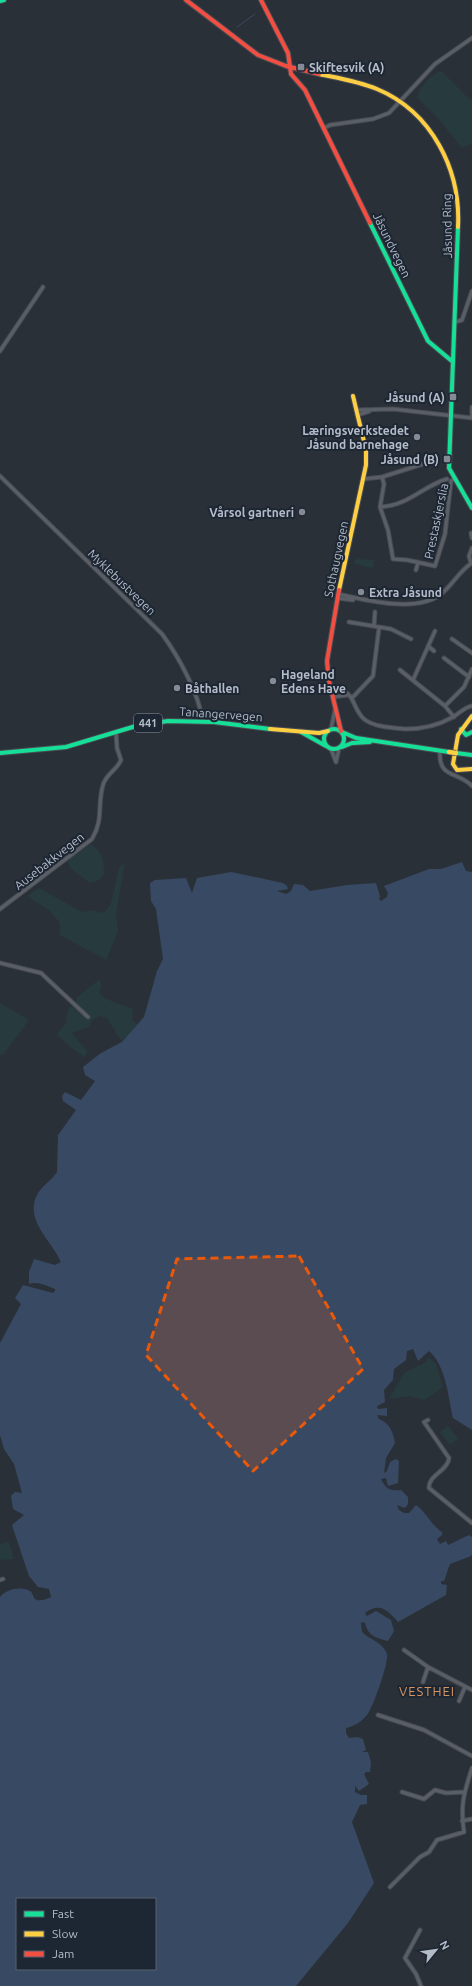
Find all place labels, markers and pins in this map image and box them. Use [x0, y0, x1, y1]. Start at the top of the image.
place label: Skiftesvik (A) [309, 61, 384, 75]
marker: Skiftesvik (A) [296, 62, 306, 72]
place label: Jåsund (A) [386, 391, 445, 405]
marker: Jåsund (A) [448, 392, 458, 402]
place label: Læringsverkstedet Jåsund barnehage [302, 424, 409, 451]
marker: Læringsverkstedet Jåsund barnehage [412, 432, 422, 442]
place label: Jåsund (B) [380, 453, 439, 467]
marker: Jåsund (B) [442, 454, 452, 464]
place label: Vårsol gartneri [209, 506, 294, 519]
marker: Vårsol gartneri [297, 507, 307, 517]
place label: Extra Jåsund [369, 586, 442, 599]
marker: Extra Jåsund [356, 587, 366, 597]
place label: Hageland Edens Have [281, 668, 346, 695]
marker: Hageland Edens Have [268, 676, 278, 686]
place label: Båthallen [185, 682, 239, 695]
marker: Båthallen [172, 683, 182, 693]

